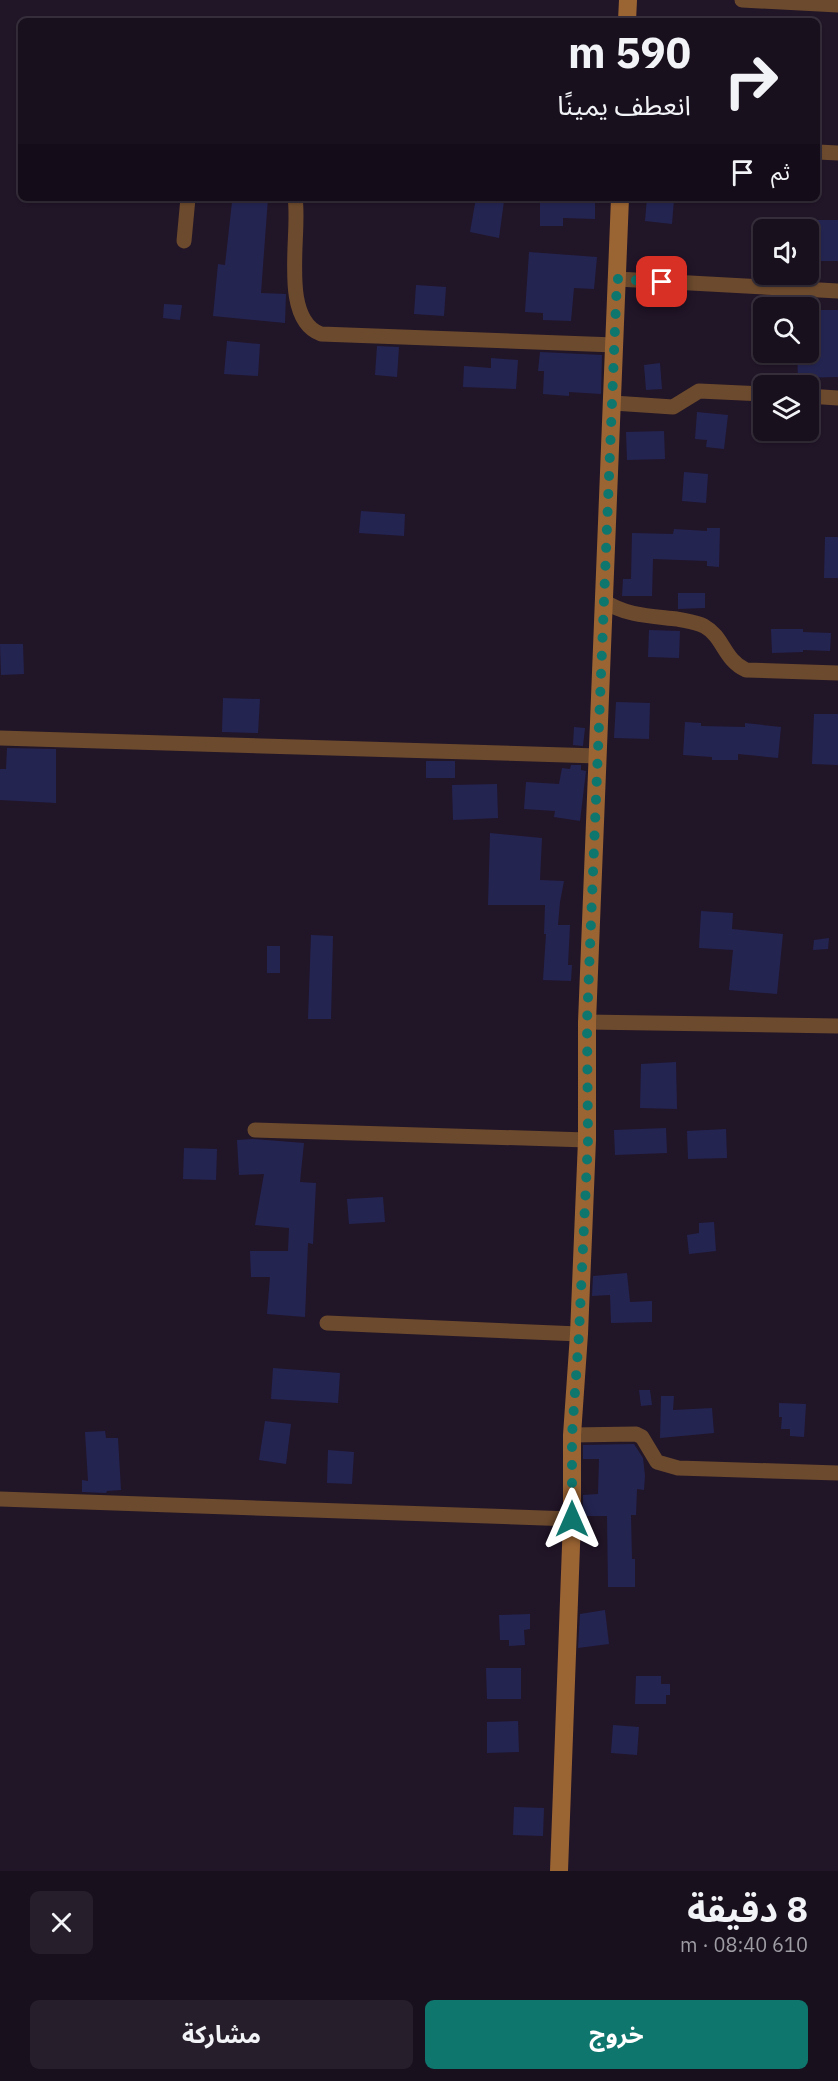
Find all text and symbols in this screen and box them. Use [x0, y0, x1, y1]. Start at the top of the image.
text: 590 m [568, 25, 691, 80]
icon: right [712, 42, 790, 120]
text: انعطف يمينًا [557, 87, 691, 122]
icon: arrive [726, 156, 759, 189]
text: ثم [771, 157, 790, 186]
map controls [753, 219, 819, 441]
button: sound [753, 219, 819, 285]
pin [636, 256, 687, 307]
icon: arrive [645, 265, 678, 298]
button: search [753, 297, 819, 363]
button: layers [753, 375, 819, 441]
position arrow [540, 1487, 604, 1551]
text: 8 دقيقة [687, 1885, 808, 1932]
button: close [30, 1891, 93, 1954]
text: 610 m · 08:40 [680, 1931, 808, 1958]
button: مشاركة [30, 2000, 413, 2069]
button: خروج [425, 2000, 808, 2069]

